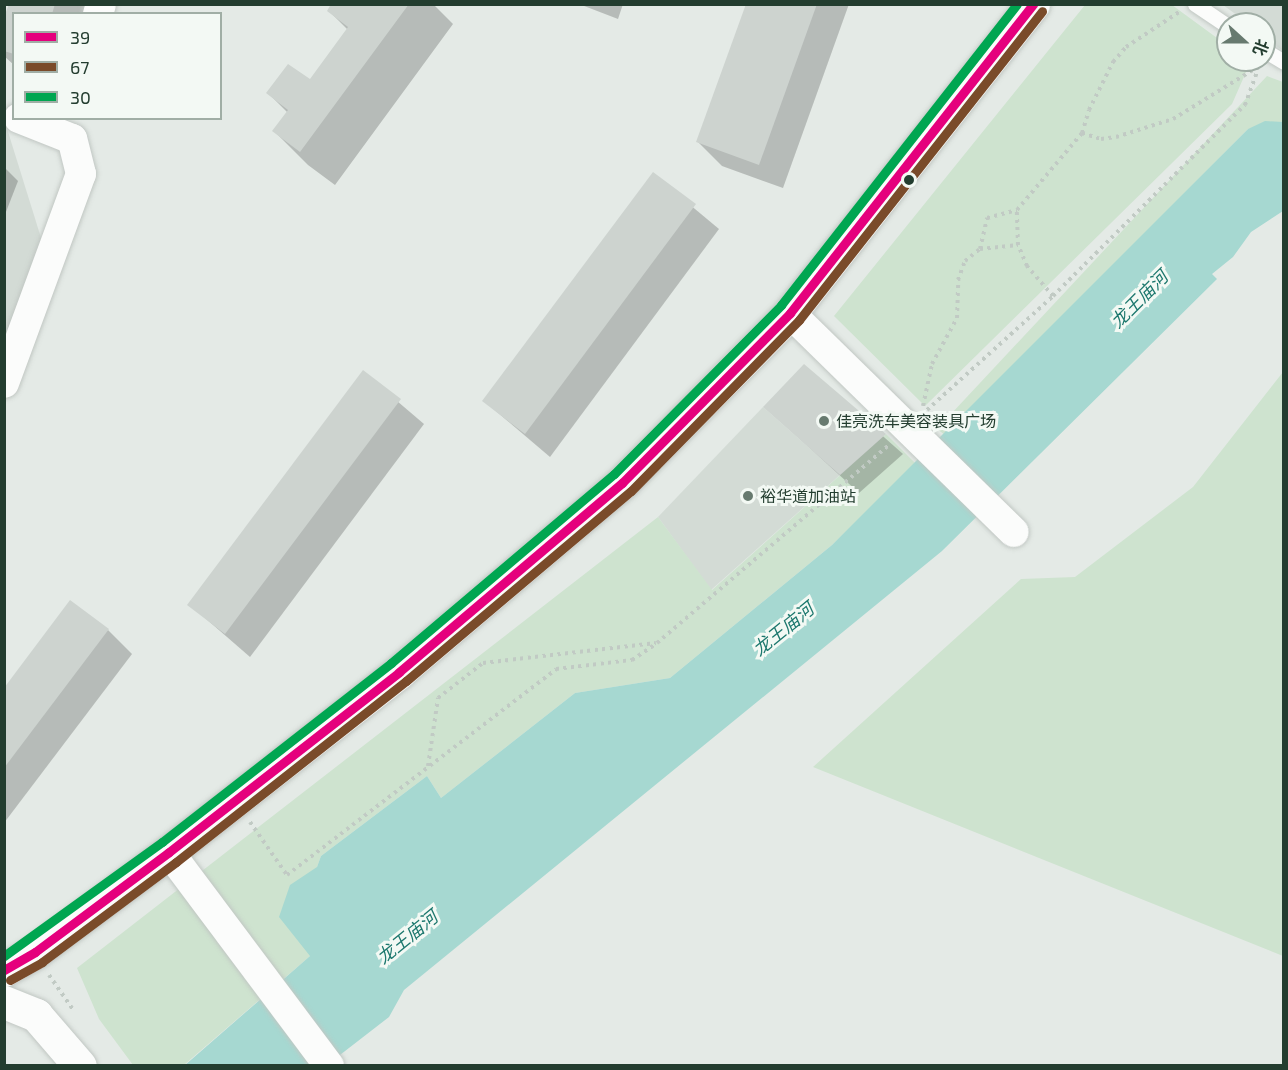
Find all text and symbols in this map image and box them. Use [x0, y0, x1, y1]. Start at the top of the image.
legend [12, 12, 222, 120]
north arrow [1216, 12, 1276, 72]
text: 39 [70, 26, 90, 48]
text: 北 [1250, 37, 1273, 59]
text: 67 [70, 56, 90, 78]
text: 30 [70, 86, 91, 108]
unlabelled marker [903, 174, 915, 186]
water label: 龙王庙河 [1106, 266, 1172, 332]
place label: 佳亮洗车美容装具广场 [836, 411, 996, 431]
marker: 佳亮洗车美容装具广场 [817, 414, 831, 428]
place label: 裕华道加油站 [760, 486, 856, 506]
marker: 裕华道加油站 [741, 489, 755, 503]
water label: 龙王庙河 [748, 598, 818, 660]
water label: 龙王庙河 [372, 906, 442, 968]

